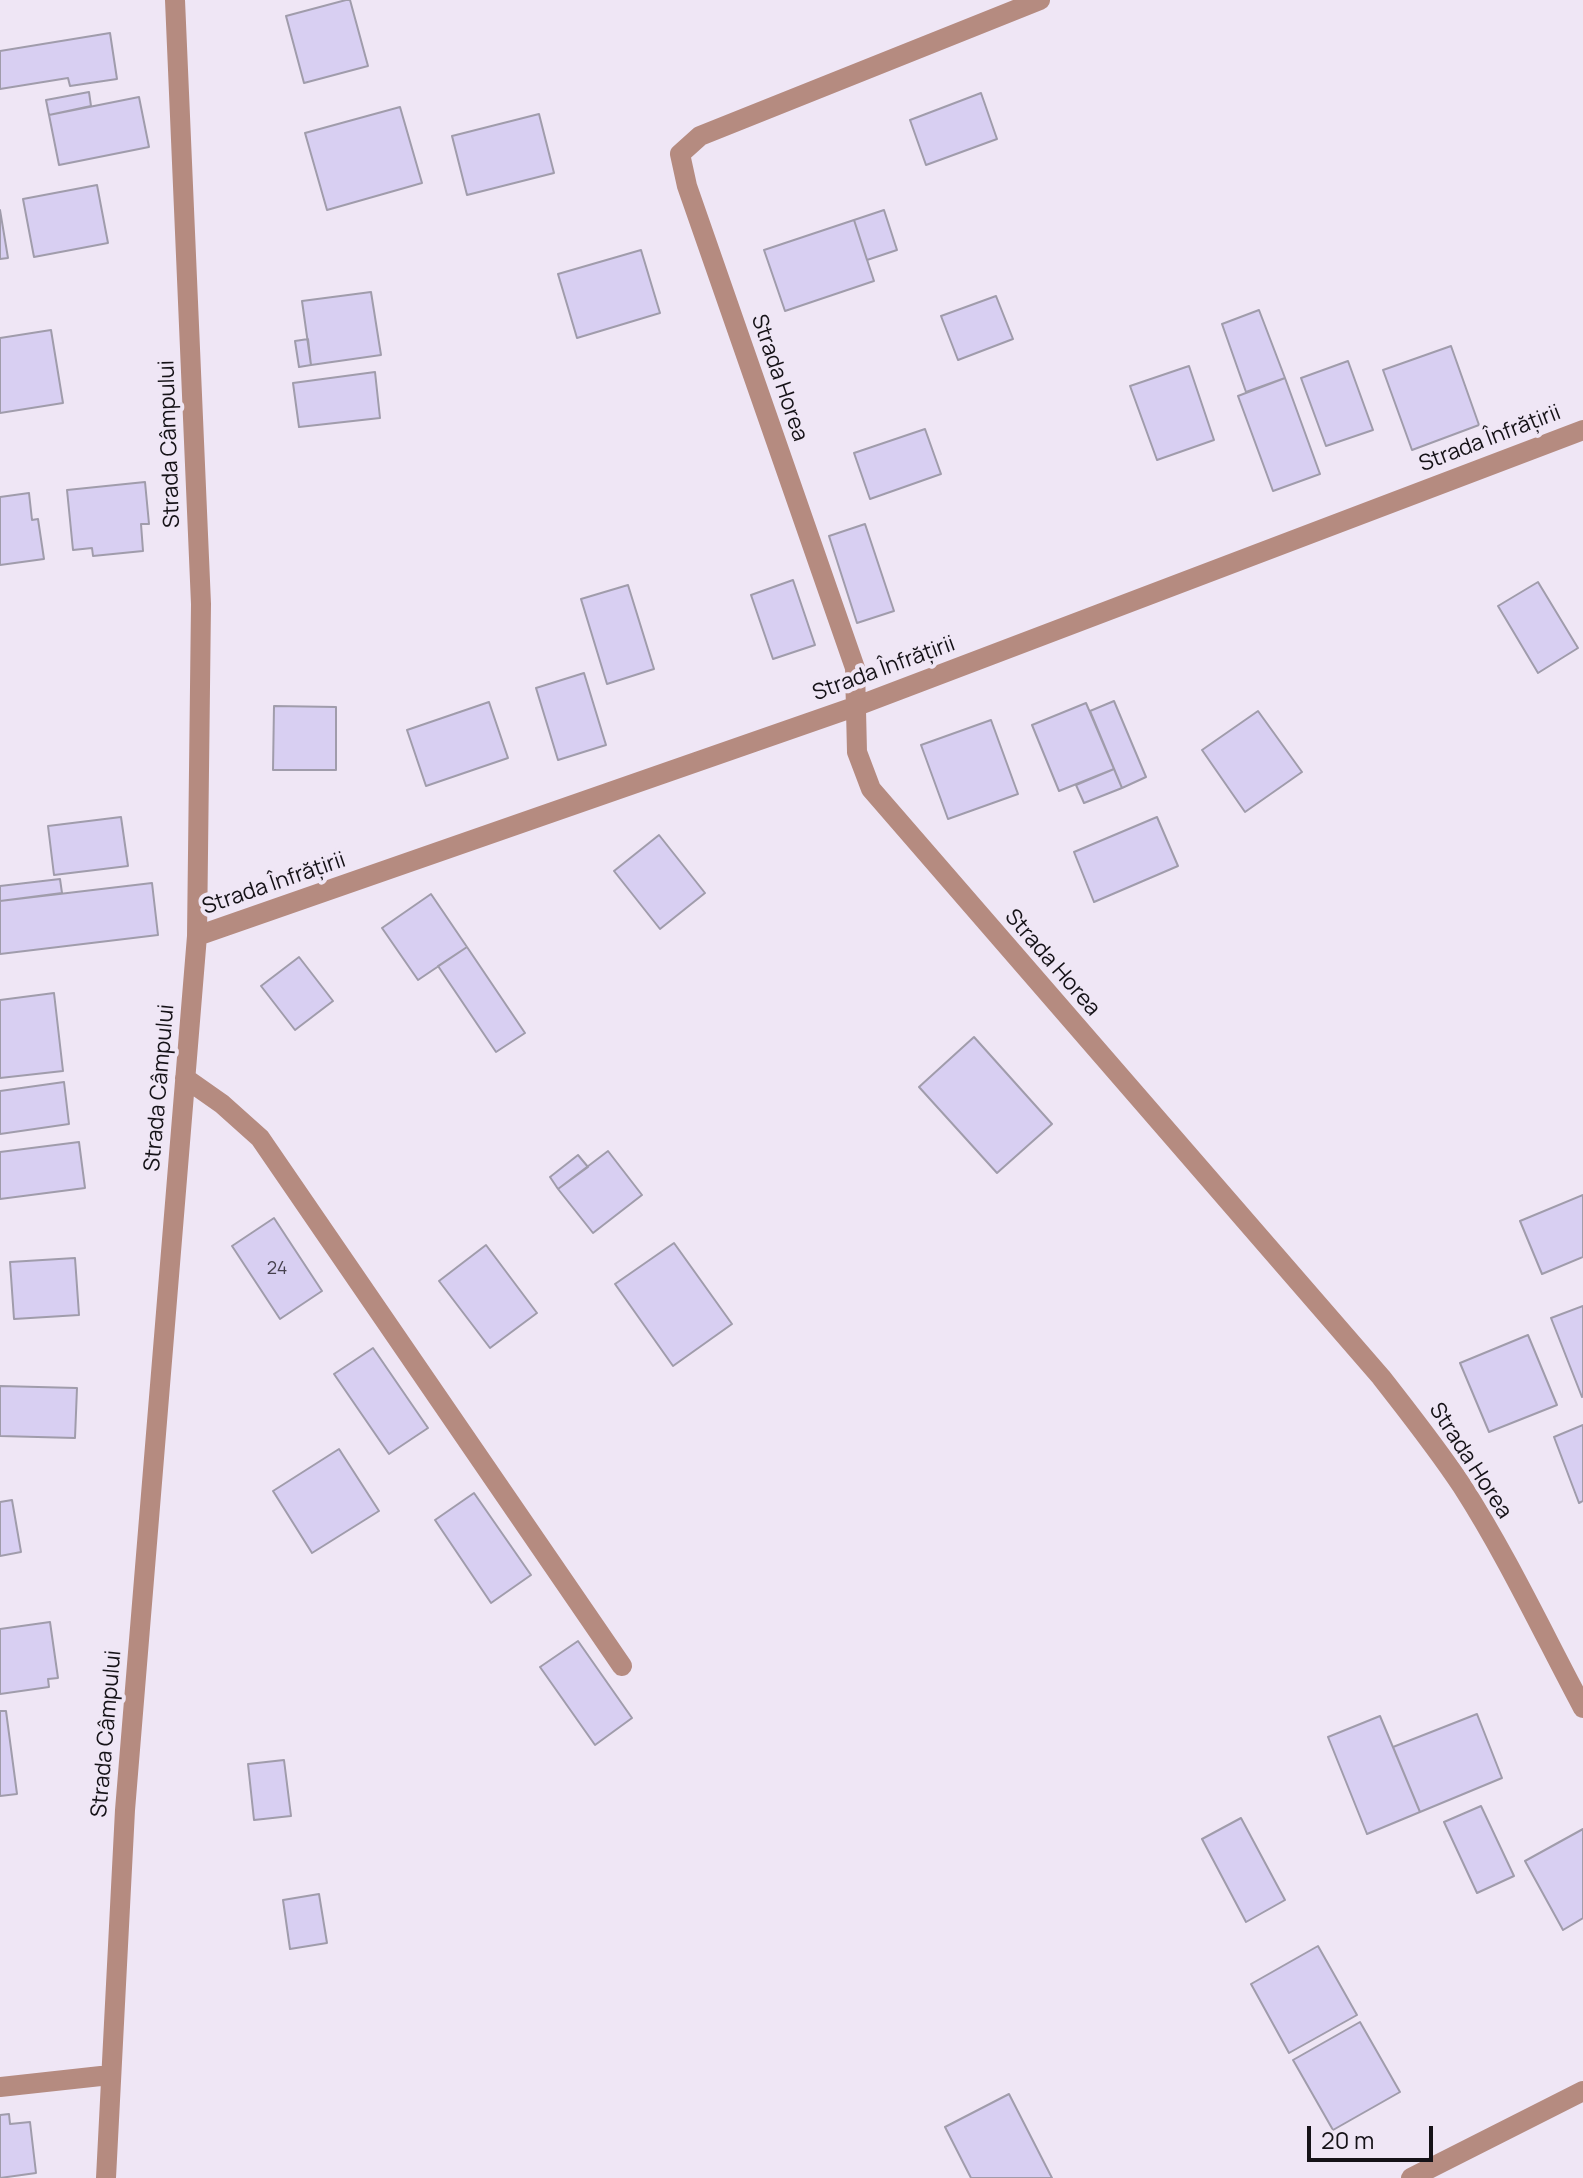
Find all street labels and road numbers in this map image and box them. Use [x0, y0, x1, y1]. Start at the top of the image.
street label: Strada Horea [745, 311, 813, 445]
street label: Strada Câmpului [154, 360, 186, 528]
street label: Strada Înfrățirii [1415, 400, 1565, 478]
street label: Strada Înfrățirii [809, 631, 959, 707]
street label: Strada Înfrățirii [199, 847, 349, 921]
street label: Strada Horea [999, 904, 1105, 1022]
street label: Strada Câmpului [140, 1003, 180, 1173]
street label: Strada Horea [1423, 1398, 1517, 1524]
street label: Strada Câmpului [87, 1649, 127, 1819]

